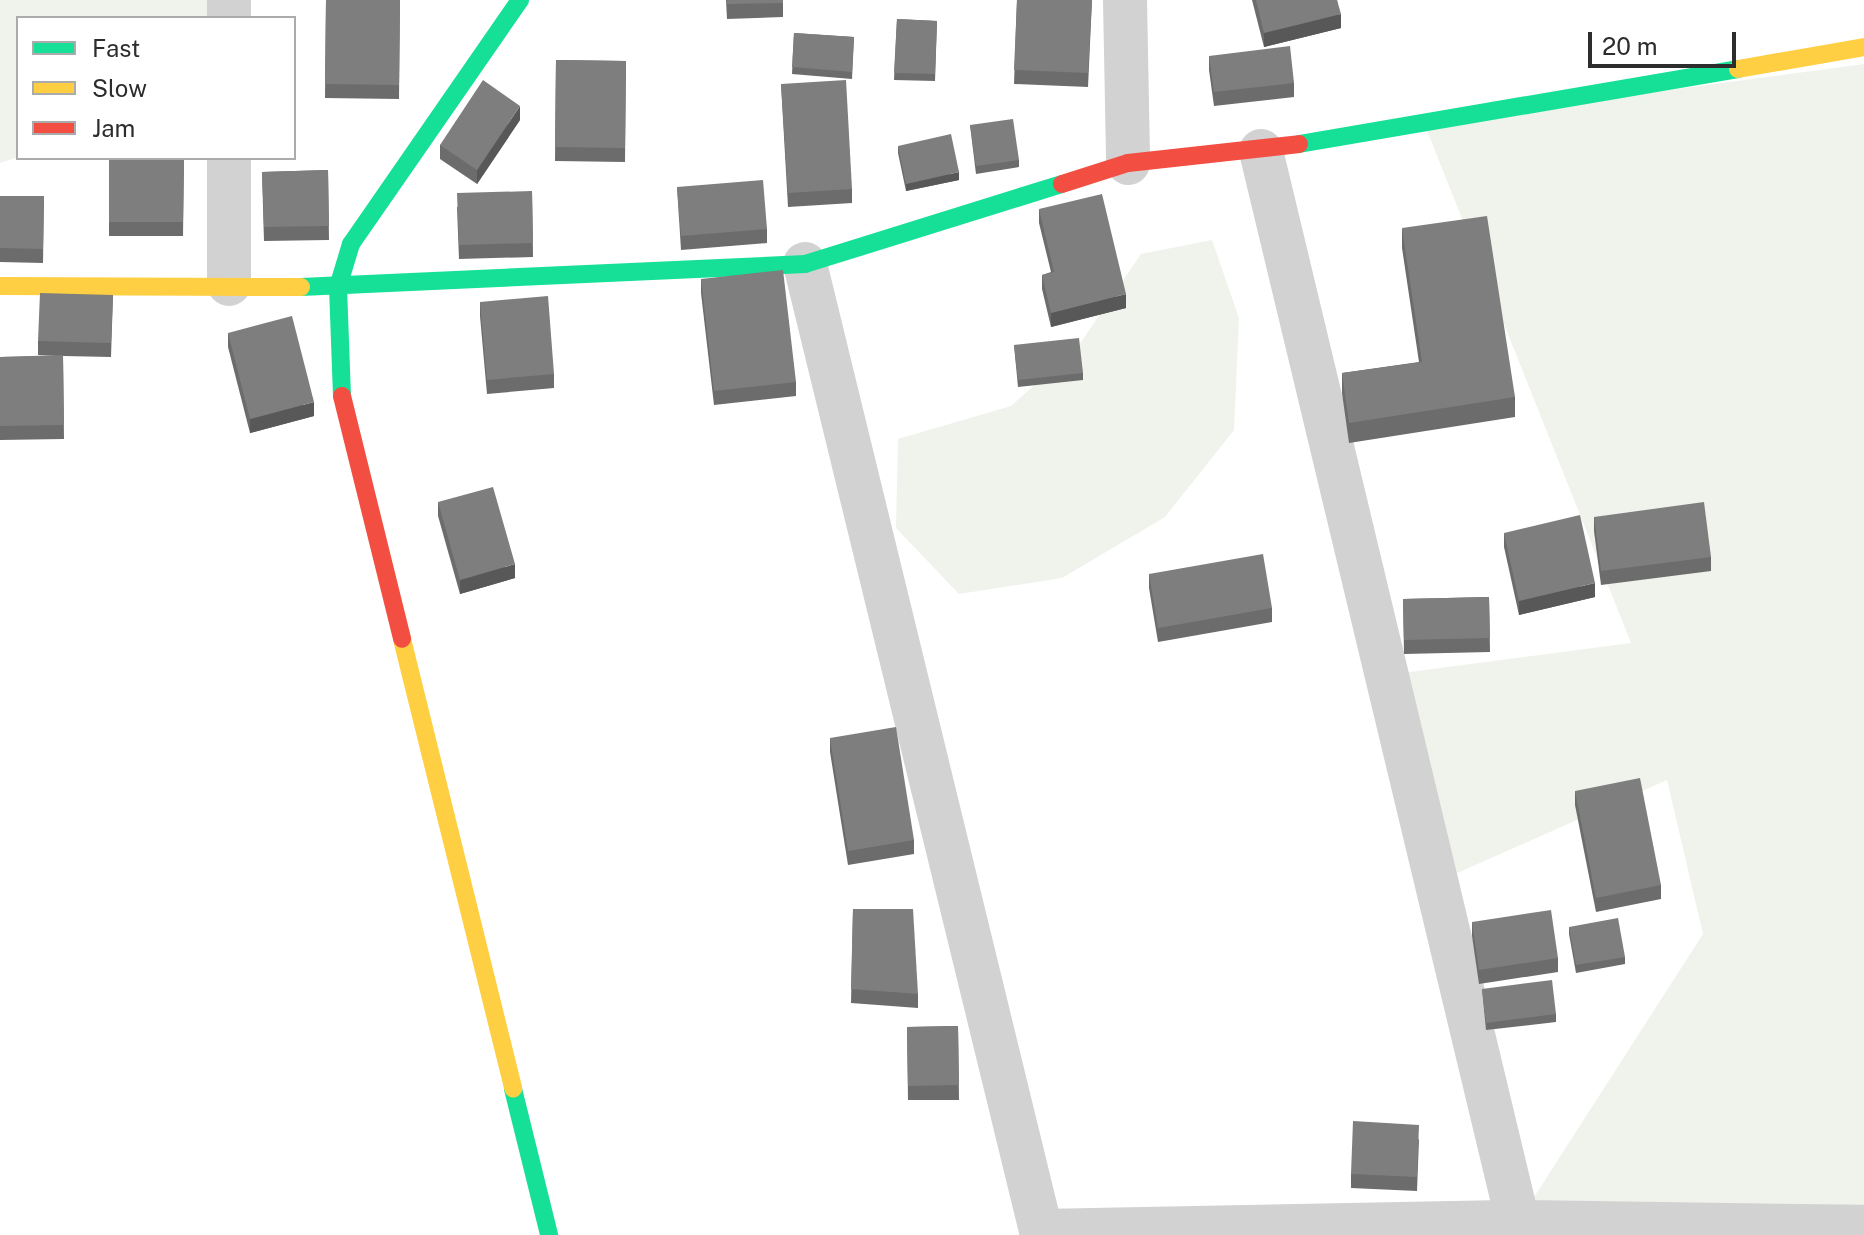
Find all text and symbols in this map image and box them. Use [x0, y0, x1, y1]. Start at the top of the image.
legend [16, 16, 296, 160]
scale bar [1592, 16, 1740, 66]
text: 20 m [1602, 32, 1658, 60]
text: Fast [92, 34, 140, 62]
text: Slow [92, 74, 147, 102]
text: Jam [92, 114, 135, 142]

